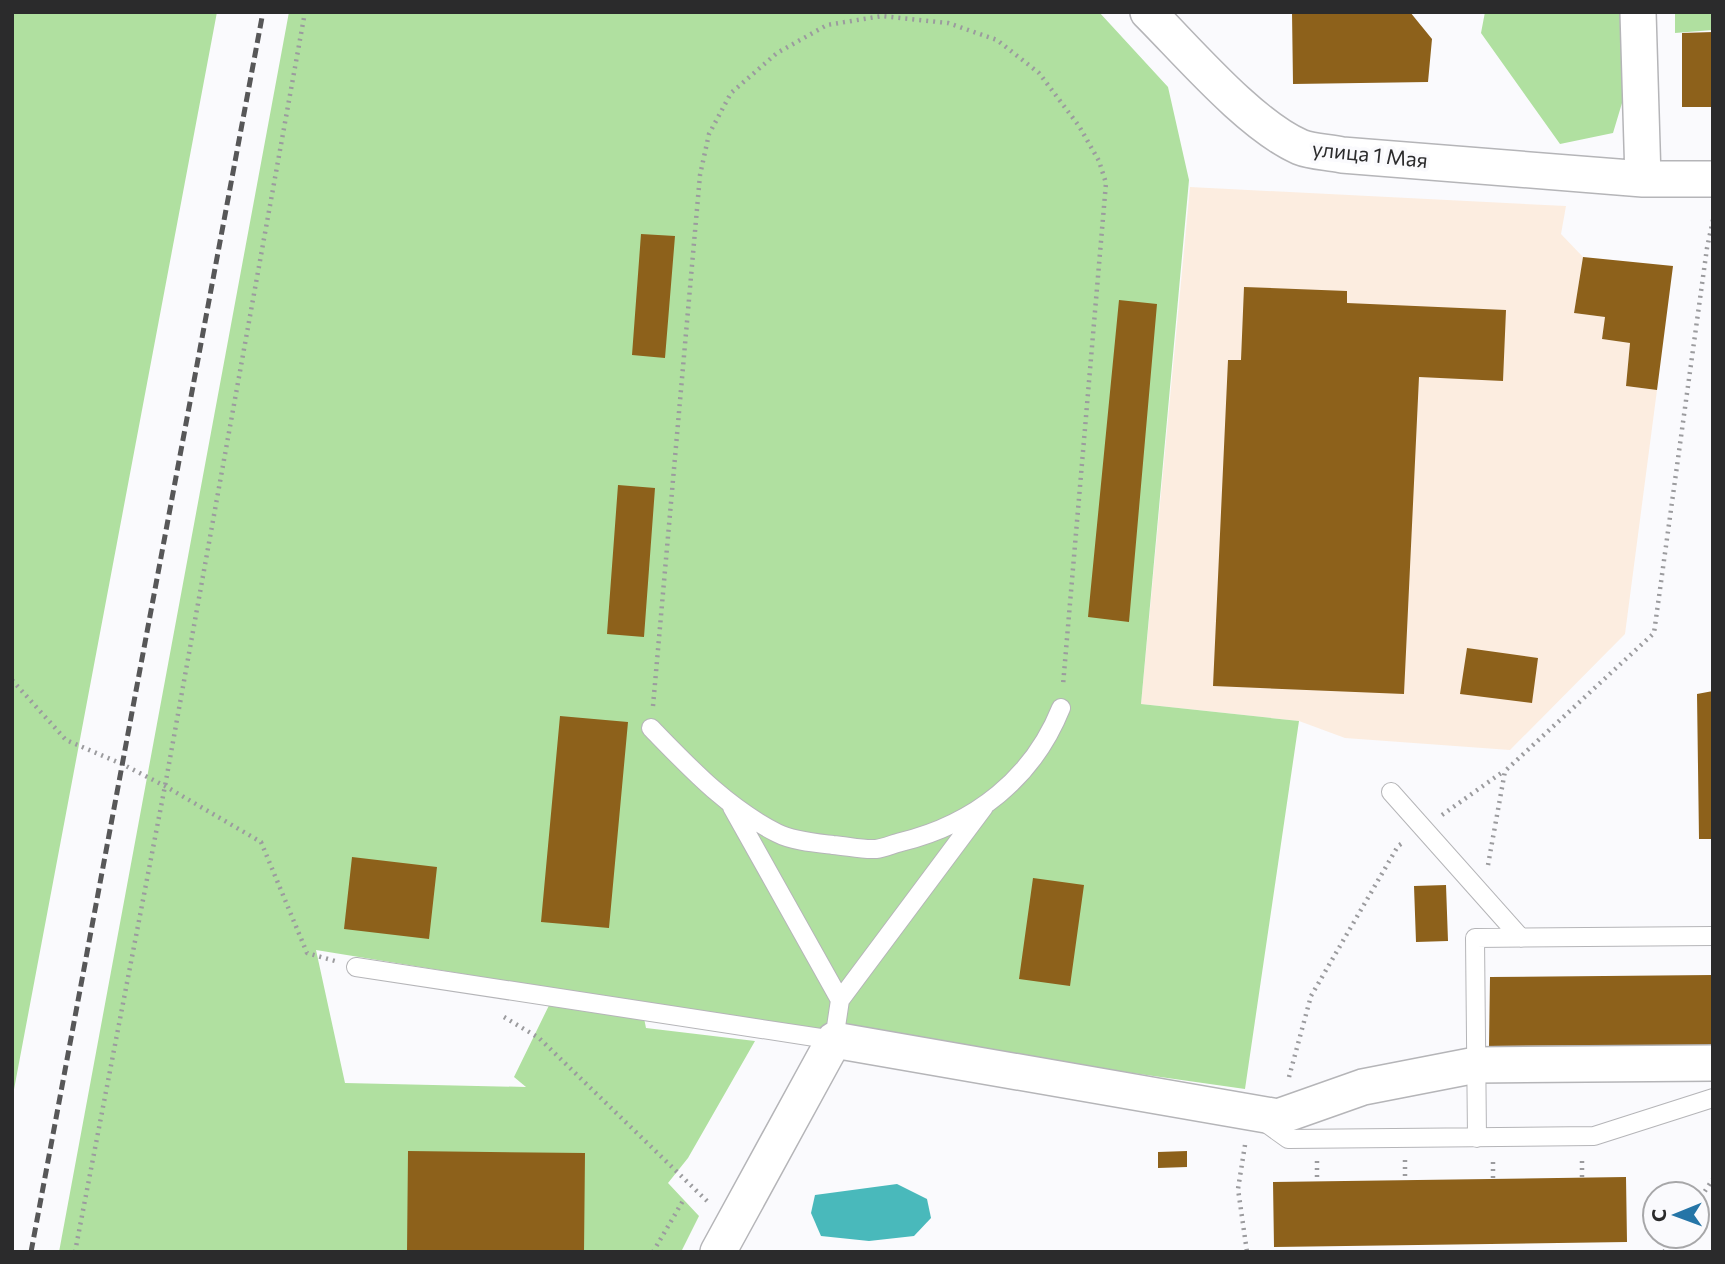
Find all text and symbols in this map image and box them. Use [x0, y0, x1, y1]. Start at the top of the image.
street label: улица 1 Мая [1311, 135, 1429, 172]
north arrow [1641, 1180, 1711, 1250]
text: С [1647, 1209, 1670, 1222]

